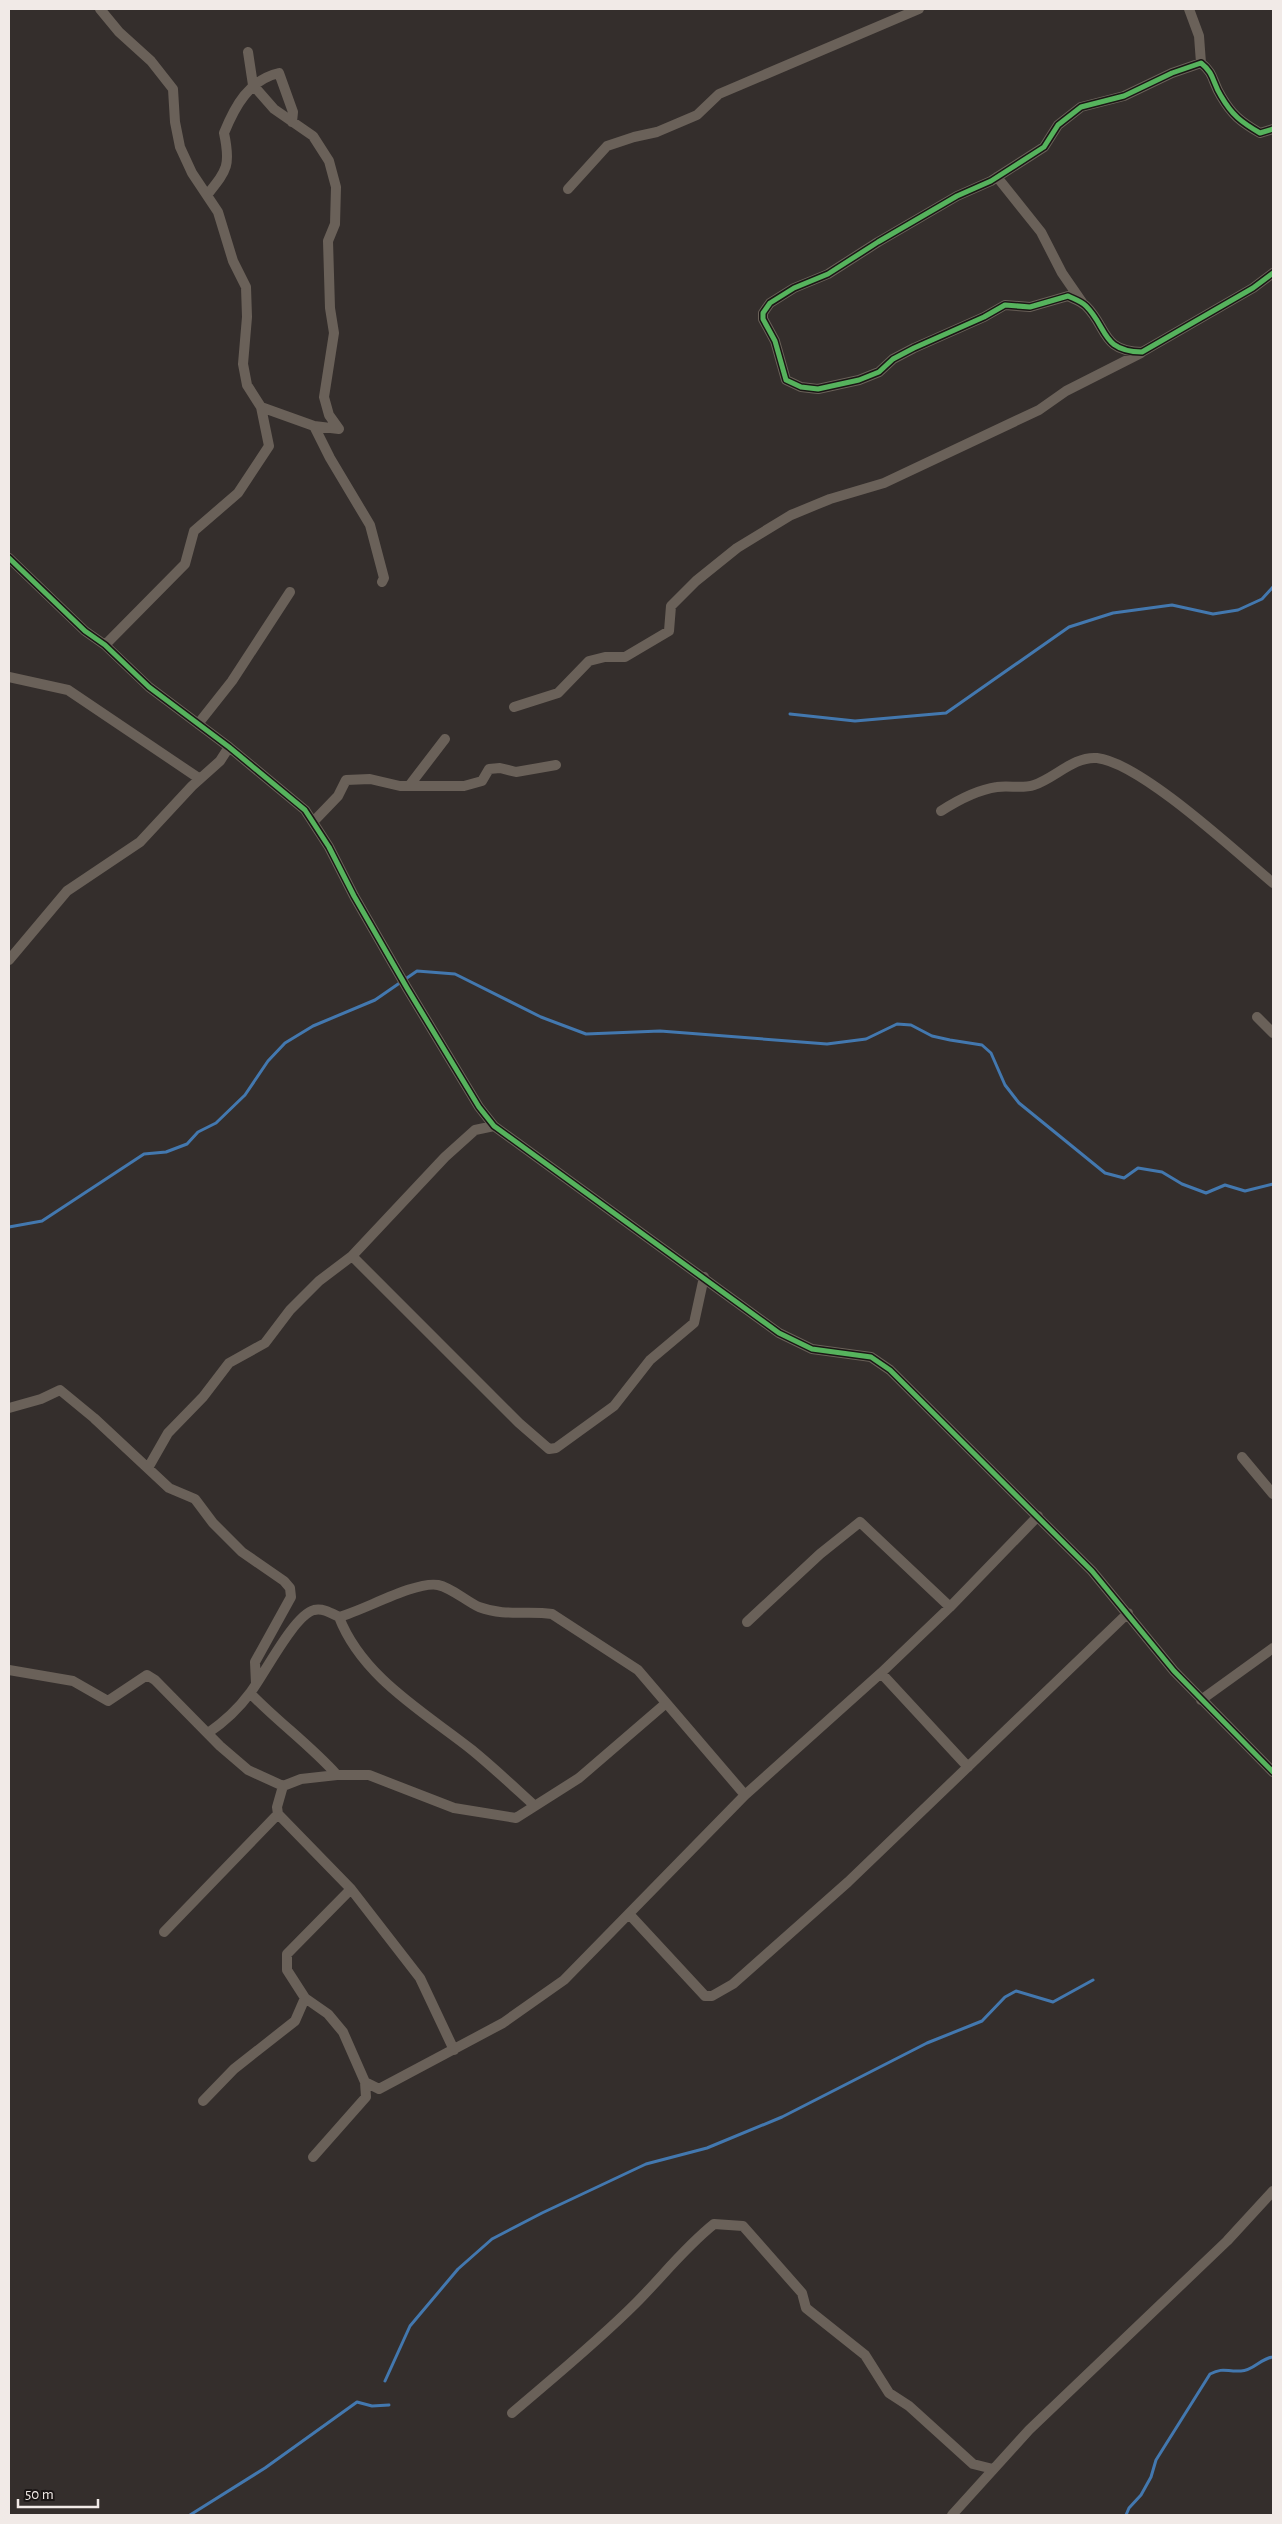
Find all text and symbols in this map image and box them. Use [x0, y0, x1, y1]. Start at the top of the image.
scale bar [18, 2476, 98, 2508]
text: 50 m [25, 2487, 54, 2502]

